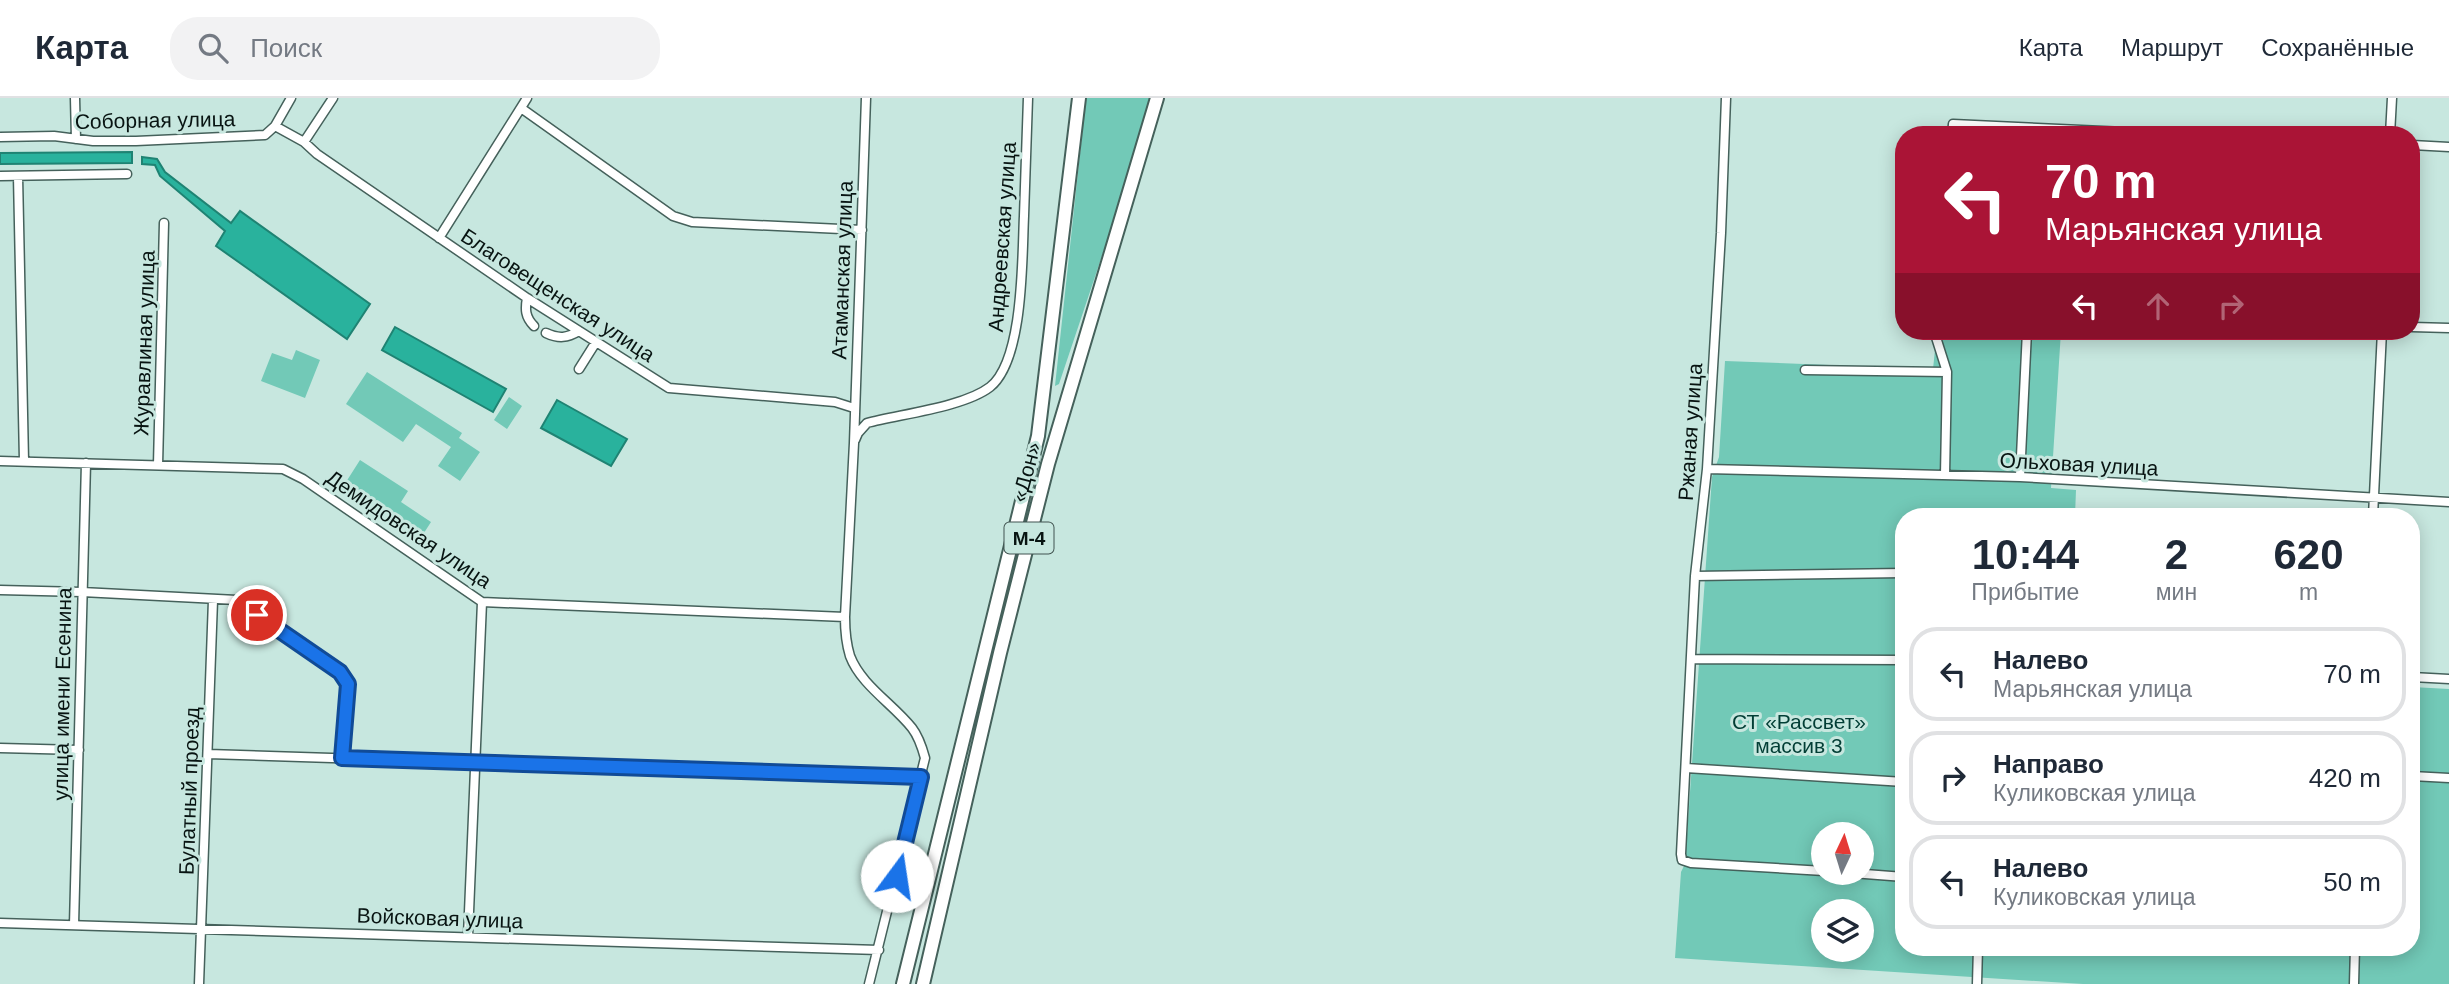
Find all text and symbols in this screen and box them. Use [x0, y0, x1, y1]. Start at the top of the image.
search box [170, 17, 660, 80]
text: Карта [35, 29, 128, 66]
icon: search [194, 29, 232, 67]
text: Поиск [250, 33, 322, 63]
text: Карта [2019, 34, 2083, 61]
text: Маршрут [2121, 34, 2223, 61]
text: Сохранённые [2261, 34, 2414, 61]
street label: Соборная улица [75, 107, 236, 133]
street label: Андреевская улица [984, 141, 1020, 333]
icon: left [1930, 154, 2021, 245]
text: 70 m [2045, 154, 2157, 208]
street label: Атаманская улица [827, 180, 857, 360]
text: Марьянская улица [2045, 211, 2322, 247]
street label: Благовещенская улица [457, 224, 659, 366]
street label: Журавлиная улица [129, 250, 159, 436]
icon: left [2066, 287, 2104, 325]
icon: ahead [2139, 287, 2177, 325]
icon: right [2212, 287, 2250, 325]
street label: Ржаная улица [1674, 362, 1706, 502]
street label: «Дон» [1007, 440, 1045, 504]
street label: Ольховая улица [1999, 448, 2159, 480]
street label: Демидовская улица [322, 465, 496, 593]
road number: М-4 [1004, 522, 1054, 554]
text: 10:44 [1972, 531, 2079, 578]
text: 2 [2165, 531, 2188, 578]
text: 620 [2274, 531, 2344, 578]
text: Прибытие [1971, 579, 2079, 605]
text: мин [2156, 579, 2197, 605]
text: m [2299, 579, 2318, 605]
pin [227, 585, 287, 645]
street label: улица имени Есенина [49, 587, 75, 801]
icon: arrive [238, 596, 276, 634]
text: Налево [1993, 645, 2088, 675]
icon: left [1934, 655, 1972, 693]
text: 70 m [2323, 659, 2381, 689]
text: Марьянская улица [1993, 676, 2192, 702]
street label: Булатный проезд [175, 707, 203, 875]
park label: СТ «Рассвет» массив 3 [1732, 710, 1866, 757]
text: Направо [1993, 749, 2104, 779]
icon: right [1934, 759, 1972, 797]
text: 420 m [2309, 763, 2381, 793]
text: Куликовская улица [1993, 780, 2196, 806]
north arrow [1811, 822, 1874, 886]
map controls [1811, 822, 1874, 962]
position arrow [860, 839, 934, 913]
text: Налево [1993, 853, 2088, 883]
icon: left [1934, 863, 1972, 901]
text: 50 m [2323, 867, 2381, 897]
text: Куликовская улица [1993, 884, 2196, 910]
button: layers [1811, 899, 1874, 962]
street label: Войсковая улица [356, 904, 524, 932]

